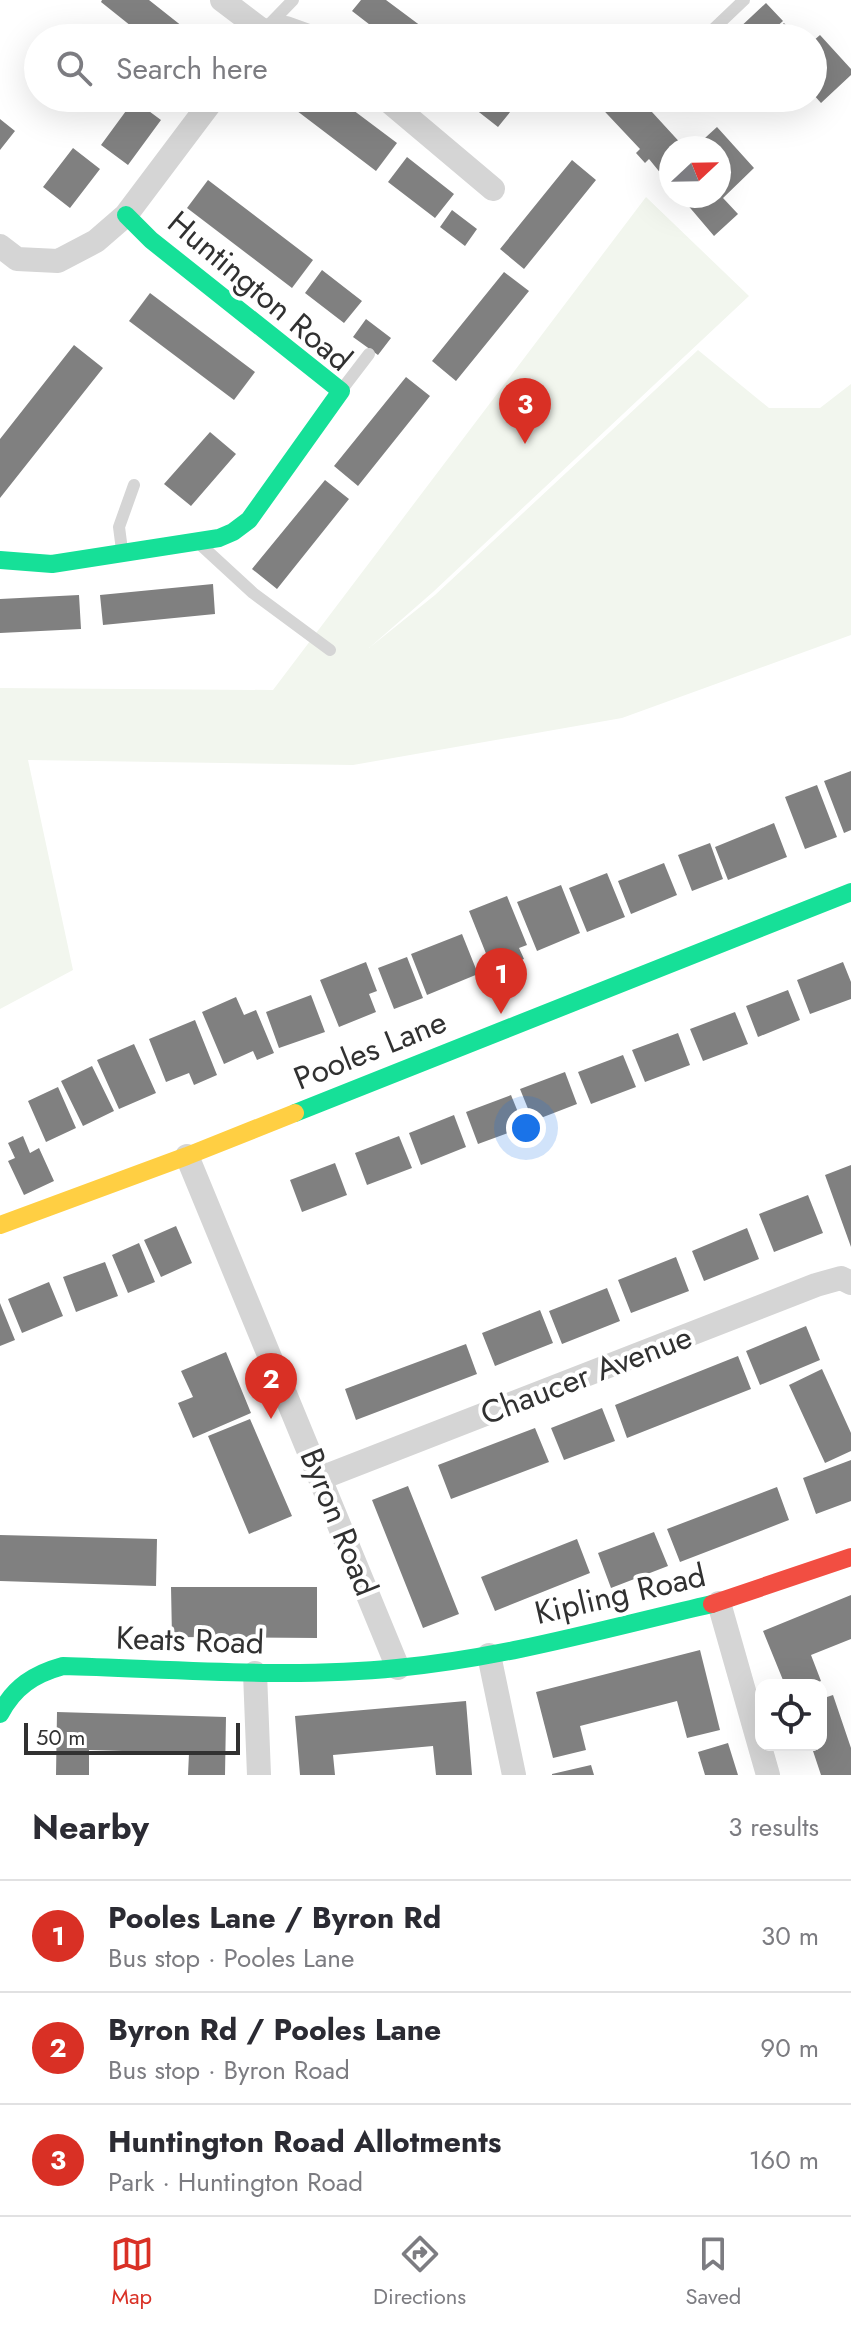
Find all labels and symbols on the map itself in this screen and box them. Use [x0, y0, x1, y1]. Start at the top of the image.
north arrow [659, 136, 731, 208]
street label: Huntington Road [158, 200, 362, 382]
pin: 3 [499, 378, 551, 444]
pin: 1 [475, 948, 527, 1014]
street label: Pooles Lane [287, 999, 453, 1101]
your location [506, 1108, 546, 1148]
street label: Chaucer Avenue [474, 1314, 698, 1436]
pin: 2 [245, 1353, 297, 1419]
street label: Byron Road [289, 1441, 389, 1603]
street label: Kipling Road [530, 1552, 710, 1636]
street label: Keats Road [115, 1614, 265, 1666]
scale bar [24, 1719, 240, 1755]

